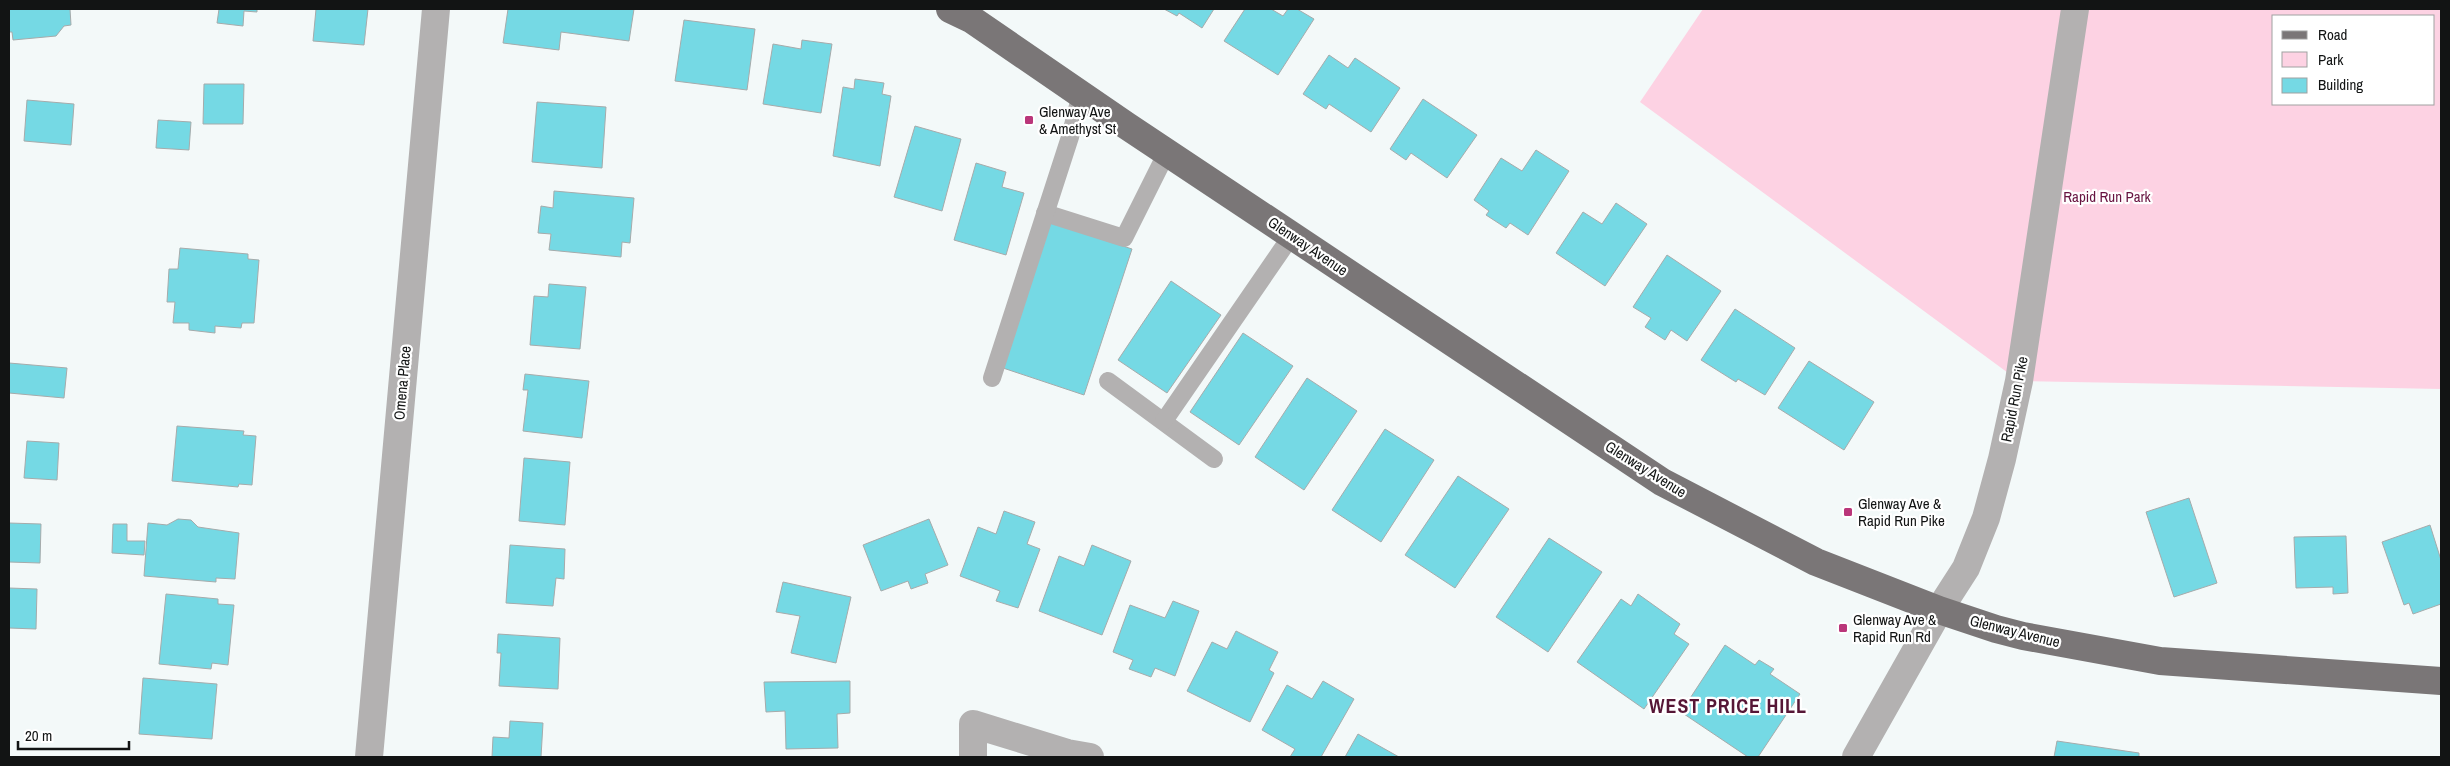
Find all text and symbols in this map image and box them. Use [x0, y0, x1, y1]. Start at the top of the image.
legend [2272, 15, 2435, 105]
text: Road [2318, 24, 2347, 45]
text: Park [2318, 49, 2344, 70]
text: Building [2318, 74, 2363, 95]
place label: Glenway Ave & Amethyst St [1039, 101, 1117, 139]
marker: Glenway Ave & Amethyst St [1023, 114, 1035, 126]
park label: Rapid Run Park [2063, 186, 2152, 207]
street label: Glenway Avenue [1264, 212, 1352, 281]
street label: Omena Place [388, 345, 416, 421]
street label: Rapid Run Pike [1995, 354, 2033, 444]
street label: Glenway Avenue [1601, 436, 1691, 502]
place label: Glenway Ave & Rapid Run Pike [1858, 493, 1945, 531]
marker: Glenway Ave & Rapid Run Pike [1842, 506, 1854, 518]
place label: Glenway Ave & Rapid Run Rd [1853, 609, 1937, 647]
street label: Glenway Avenue [1968, 610, 2062, 652]
marker: Glenway Ave & Rapid Run Rd [1837, 622, 1849, 634]
district label: WEST PRICE HILL [1649, 692, 1807, 719]
scale bar [18, 718, 129, 750]
text: 20 m [25, 725, 52, 746]

